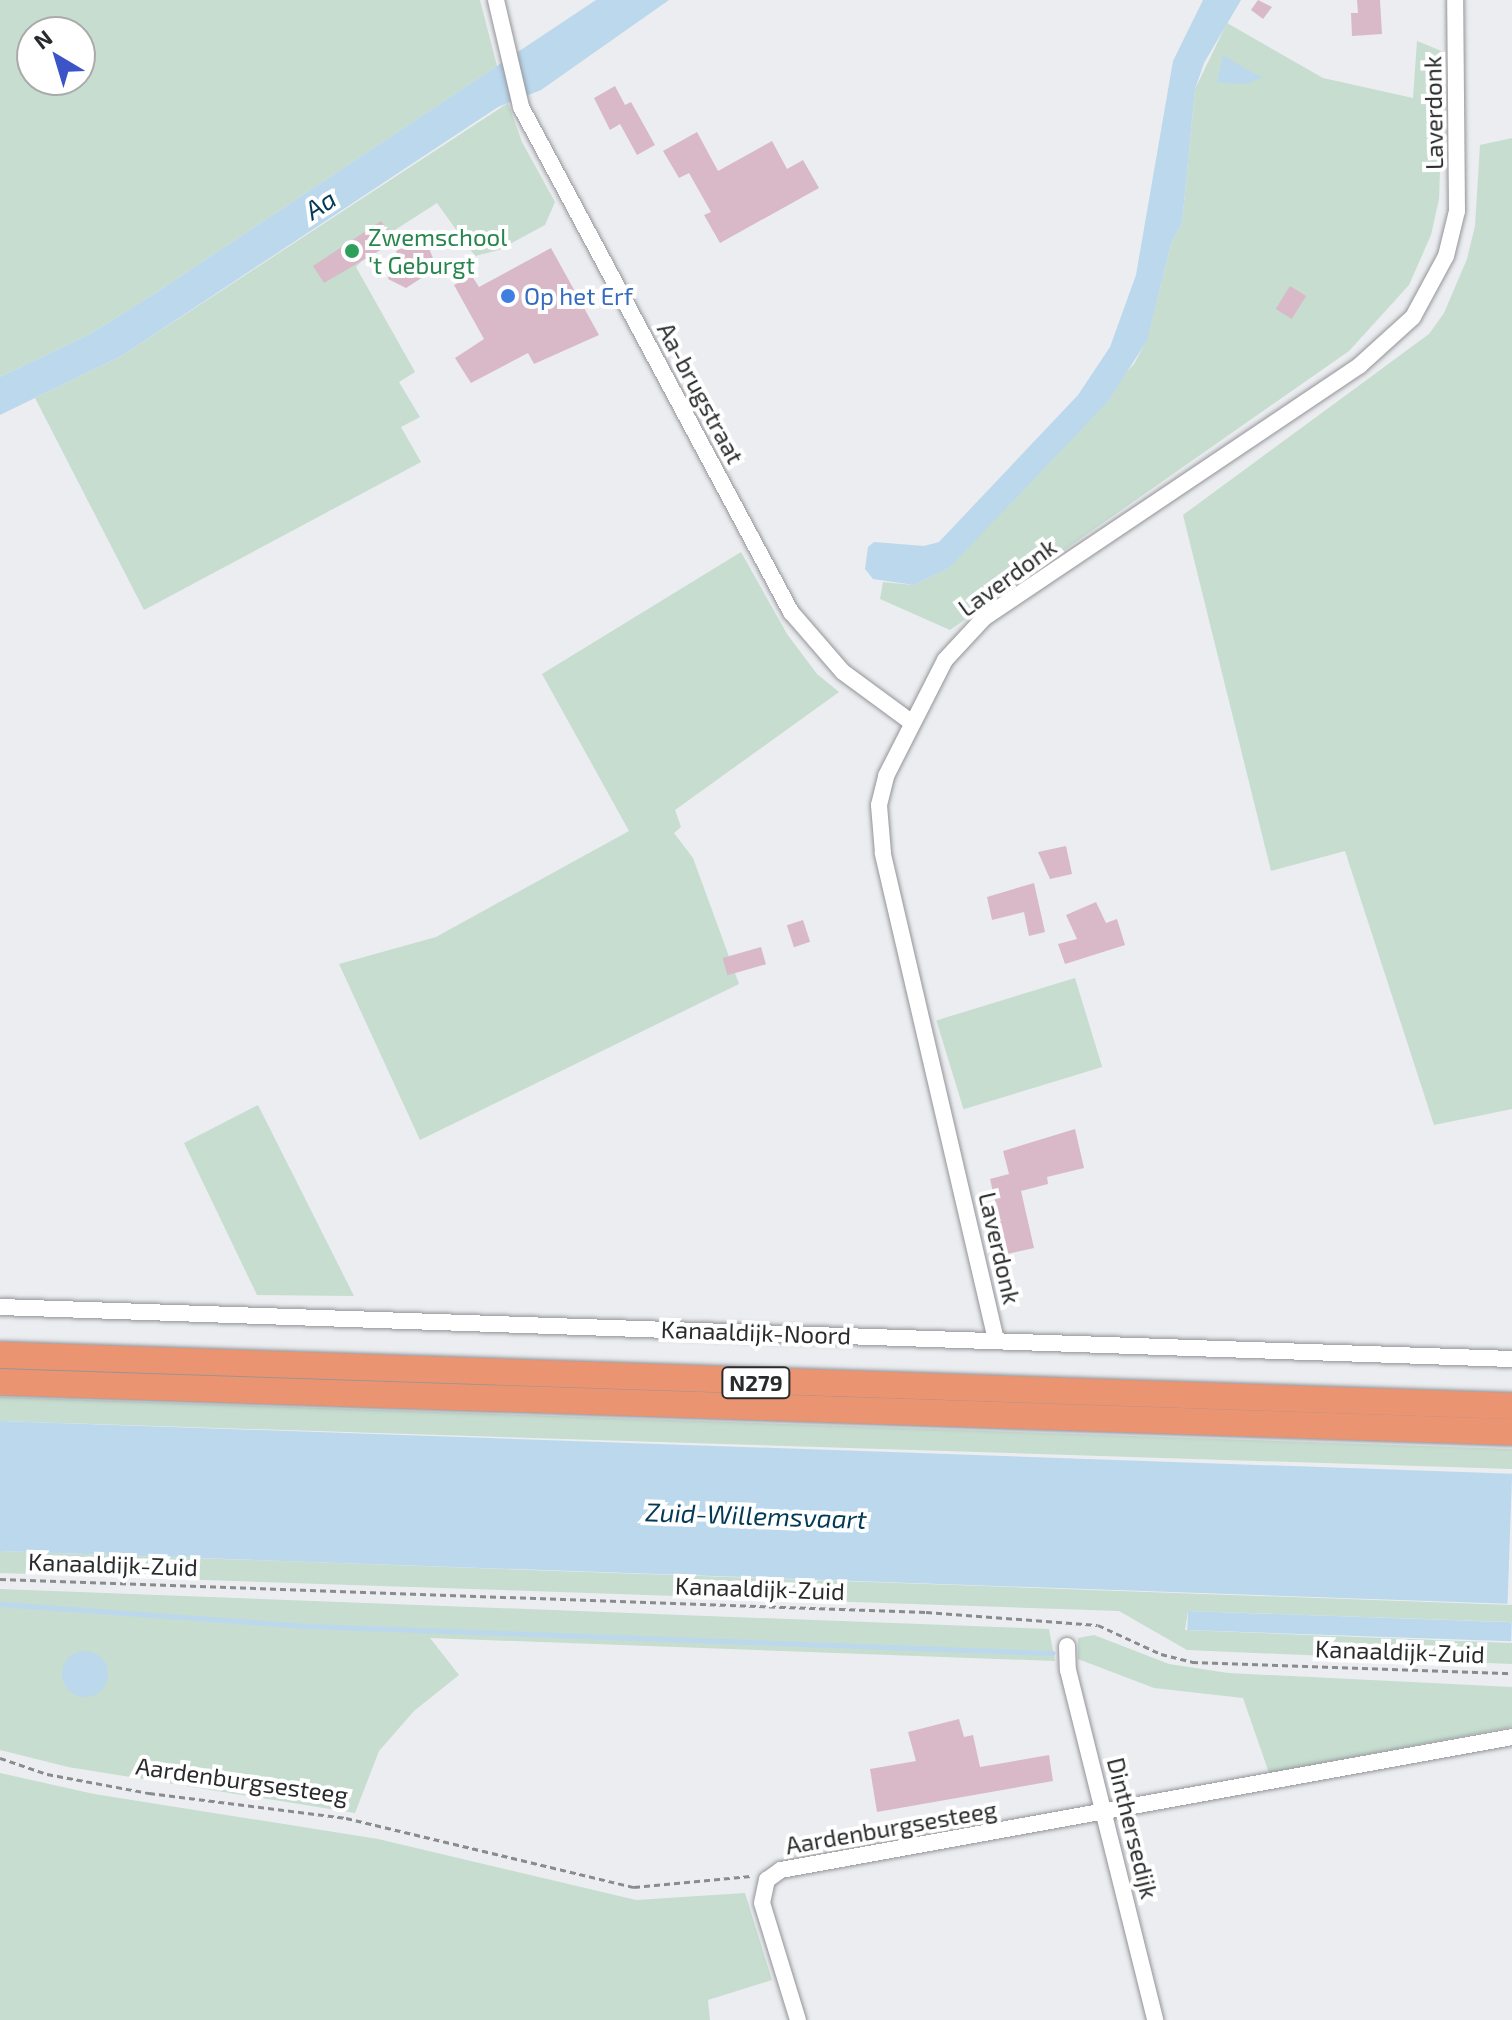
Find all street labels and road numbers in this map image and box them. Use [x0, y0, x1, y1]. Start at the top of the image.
street label: Laverdonk [1418, 56, 1448, 170]
street label: Aa-brugstraat [652, 317, 750, 469]
street label: Laverdonk [952, 532, 1062, 622]
street label: Laverdonk [973, 1189, 1027, 1307]
street label: Kanaaldijk-Noord [660, 1314, 852, 1350]
road number: N279 [720, 1365, 792, 1401]
street label: Kanaaldijk-Zuid [28, 1547, 198, 1581]
street label: Kanaaldijk-Zuid [675, 1571, 845, 1605]
street label: Kanaaldijk-Zuid [1315, 1634, 1485, 1668]
street label: Aardenburgsesteeg [134, 1751, 350, 1809]
street label: Dinthersedijk [1102, 1754, 1164, 1902]
street label: Aardenburgsesteeg [783, 1794, 999, 1860]

